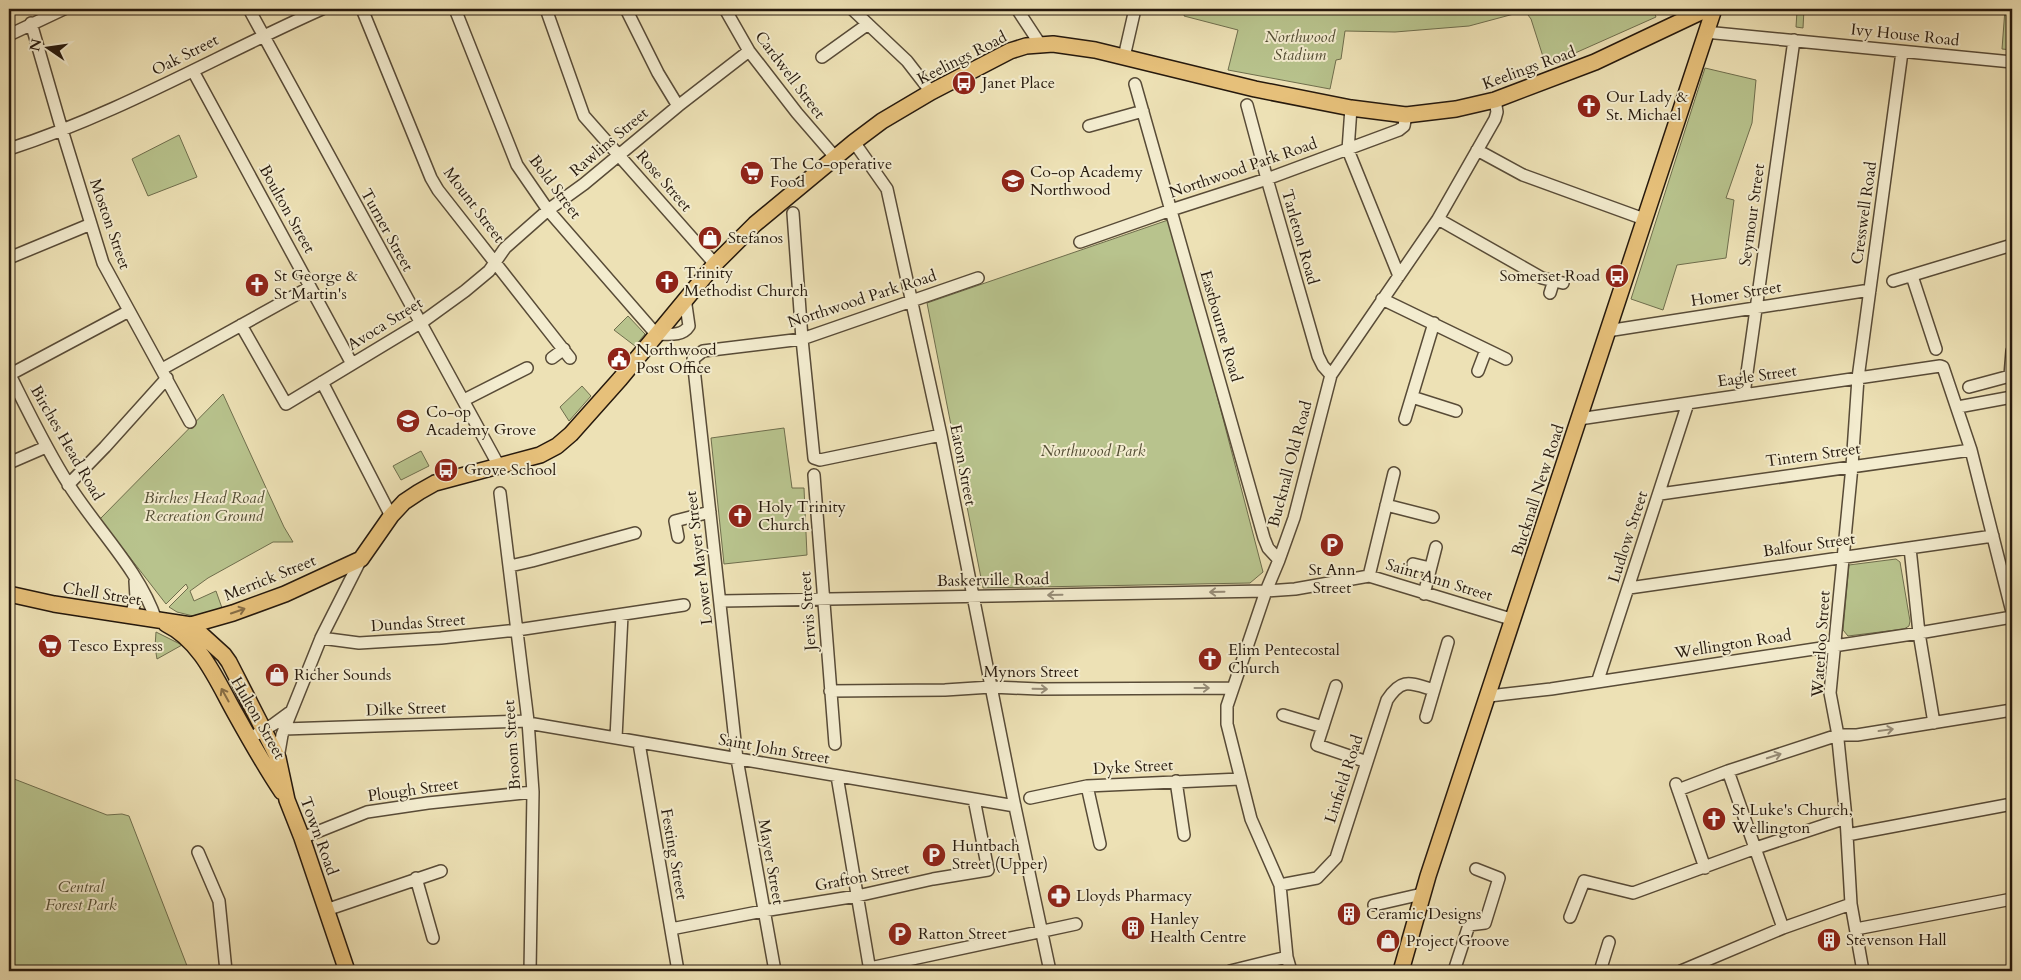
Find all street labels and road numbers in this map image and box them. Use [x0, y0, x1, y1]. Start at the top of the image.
street label: Ivy House Road [1850, 18, 1961, 52]
street label: Keelings Road [913, 26, 1011, 90]
street label: Cardwell Street [750, 27, 830, 123]
street label: Oak Street [148, 29, 222, 81]
street label: Keelings Road [1479, 41, 1579, 95]
street label: Rawlins Street [565, 103, 653, 181]
street label: Northwood Park Road [1166, 132, 1320, 204]
street label: Rose Street [631, 145, 697, 217]
street label: Bold Street [524, 150, 586, 224]
street label: Cresswell Road [1846, 160, 1882, 266]
street label: Boulton Street [254, 161, 320, 257]
street label: Seymour Street [1734, 162, 1770, 268]
street label: Mount Street [438, 163, 510, 247]
street label: Moston Street [84, 176, 136, 272]
street label: Turner Street [355, 185, 419, 275]
street label: Tarleton Road [1276, 187, 1324, 288]
street label: Northwood Park Road [785, 264, 940, 333]
street label: Eastbourne Road [1195, 268, 1248, 385]
street label: Homer Street [1689, 276, 1783, 312]
street label: Avoca Street [343, 292, 427, 356]
street label: Eagle Street [1716, 360, 1798, 392]
street label: Birches Head Road [25, 381, 109, 505]
street label: Bucknall Old Road [1263, 398, 1318, 530]
street label: Bucknall New Road [1506, 421, 1570, 559]
street label: Eaton Street [944, 422, 982, 508]
street label: Tintern Street [1764, 437, 1862, 473]
street label: Ludlow Street [1603, 488, 1653, 586]
street label: Lower Mayer Street [680, 490, 718, 626]
street label: Balfour Street [1762, 528, 1856, 562]
street label: Merrick Street [221, 550, 319, 606]
street label: Saint Ann Street [1383, 553, 1495, 607]
street label: Baskerville Road [937, 568, 1050, 592]
street label: Jervis Street [794, 571, 822, 653]
street label: Chell Street [61, 577, 143, 611]
street label: Waterloo Street [1806, 590, 1836, 699]
street label: Dundas Street [370, 609, 466, 637]
street label: Wellington Road [1672, 624, 1793, 664]
street label: Mynors Street [983, 661, 1079, 683]
street label: Hulton Street [226, 673, 290, 763]
street label: Dilke Street [366, 697, 446, 721]
street label: Broom Street [498, 699, 526, 791]
street label: Saint John Street [717, 728, 831, 770]
street label: Linfield Road [1319, 732, 1369, 826]
street label: Dyke Street [1092, 754, 1174, 780]
street label: Plough Street [366, 773, 460, 807]
street label: Town Road [295, 794, 343, 879]
street label: Festing Street [655, 807, 693, 901]
street label: Mayer Street [753, 818, 789, 906]
street label: Grafton Street [813, 857, 911, 897]

